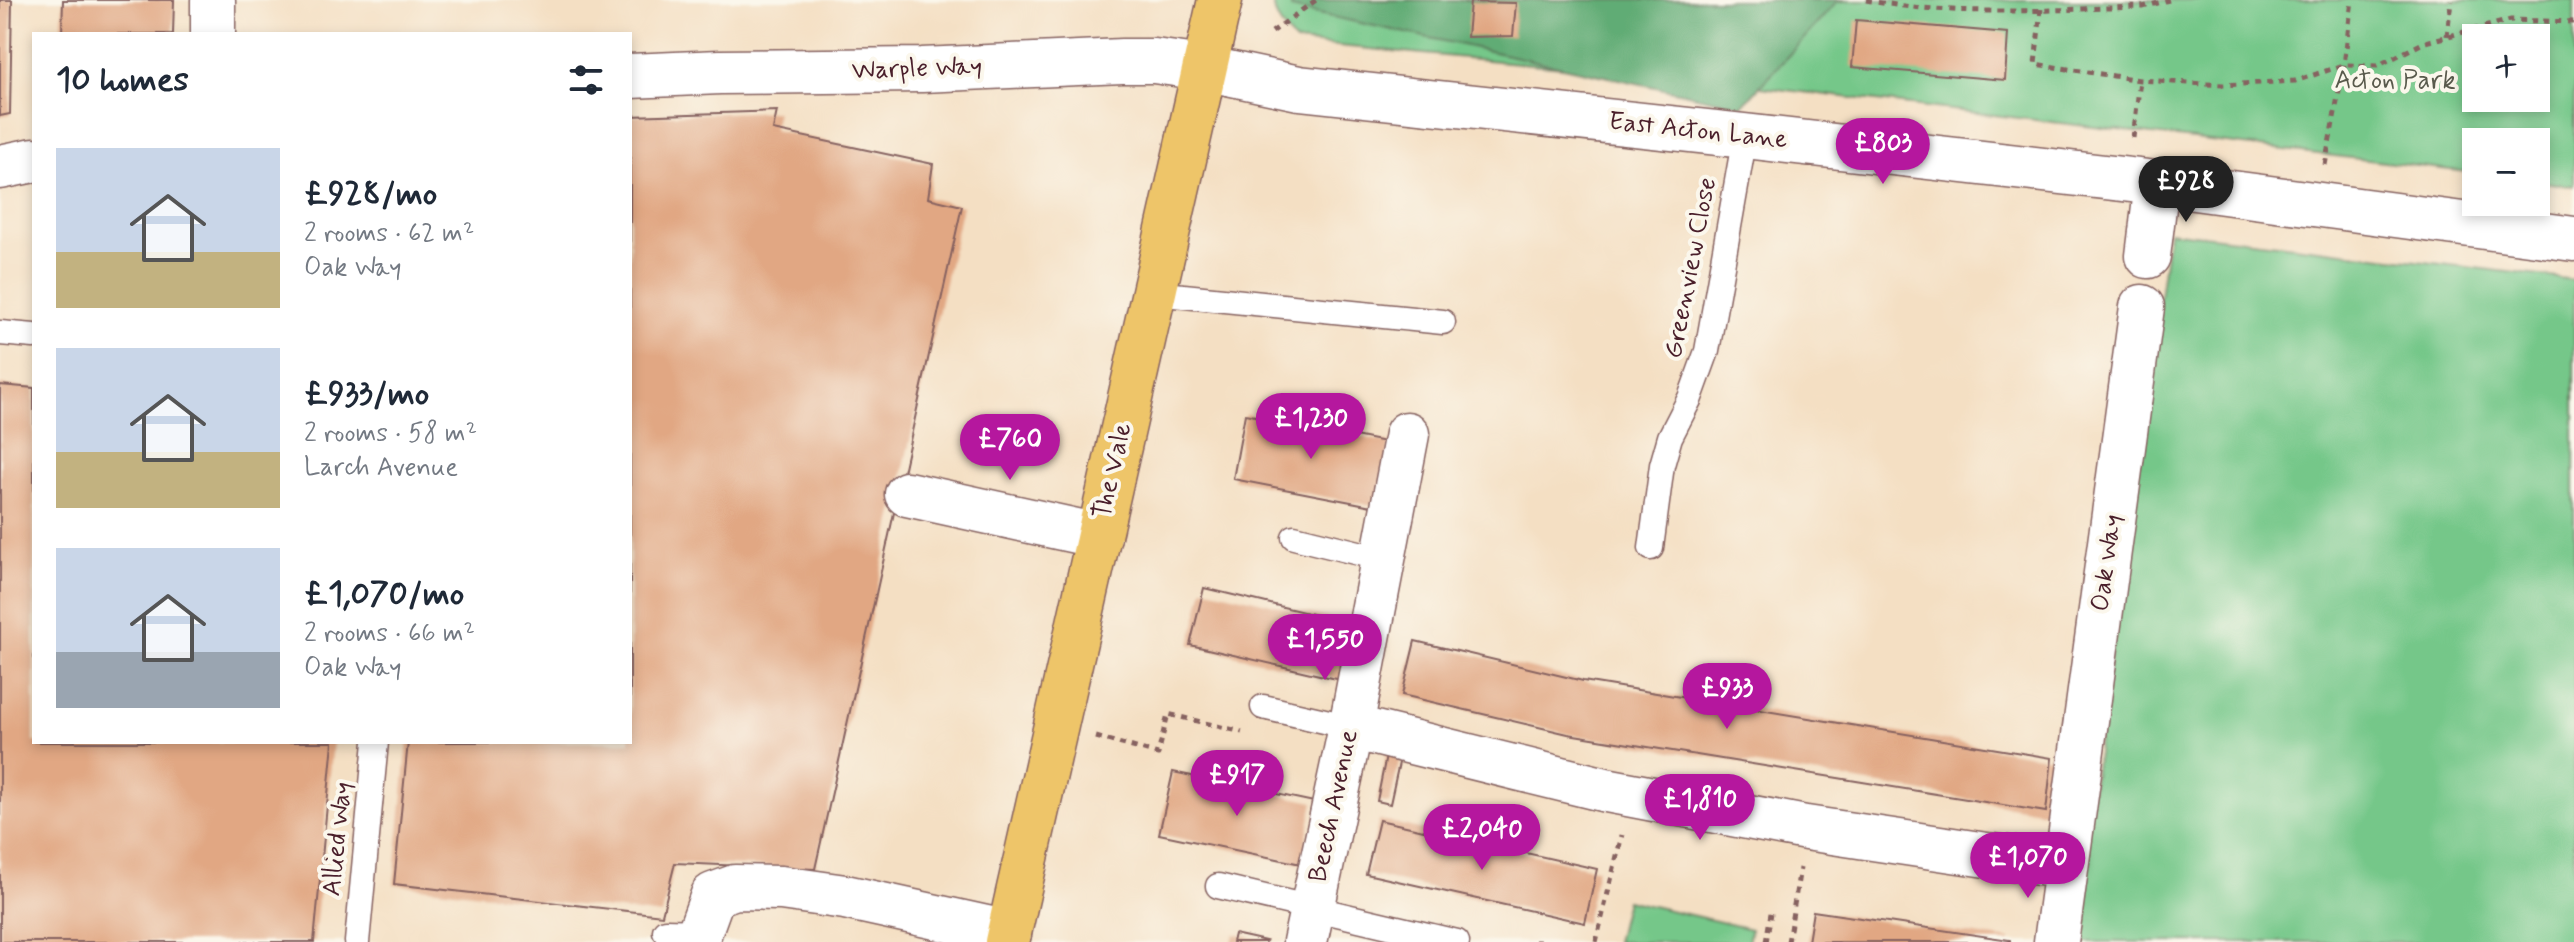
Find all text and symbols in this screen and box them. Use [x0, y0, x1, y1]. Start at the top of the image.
map controls [2462, 24, 2550, 216]
button: + [2462, 24, 2550, 112]
street label: Warple Way [851, 50, 983, 88]
text: 10 homes [56, 58, 189, 103]
icon: filters [564, 58, 608, 102]
park label: Acton Park [2334, 64, 2456, 98]
street label: East Acton Lane [1607, 105, 1789, 157]
pin: £803 [1836, 118, 1930, 186]
text: £803 [1854, 127, 1912, 161]
button: − [2462, 128, 2550, 216]
pin: £928 [2139, 156, 2233, 224]
text: £928 [2157, 165, 2215, 199]
text: £928/mo [304, 172, 437, 217]
street label: Greenview Close [1657, 175, 1725, 361]
icon: home [120, 180, 216, 276]
text: 2 rooms · 62 m² [304, 217, 474, 251]
text: Oak Way [304, 251, 402, 285]
text: £933/mo [304, 372, 429, 417]
icon: home [120, 380, 216, 476]
pin: £1,230 [1246, 393, 1376, 461]
text: £1,230 [1274, 402, 1348, 436]
pin: £760 [963, 414, 1057, 482]
text: 2 rooms · 58 m² [304, 417, 477, 451]
street label: The Vale [1085, 420, 1141, 522]
text: £760 [978, 423, 1042, 457]
text: Larch Avenue [304, 451, 458, 485]
street label: Oak Way [2083, 512, 2131, 614]
text: £1,070/mo [304, 572, 464, 617]
icon: home [120, 580, 216, 676]
pin: £1,550 [1260, 614, 1390, 682]
text: 2 rooms · 66 m² [304, 617, 475, 651]
text: £1,550 [1286, 623, 1364, 657]
text: Oak Way [304, 651, 402, 685]
pin: £933 [1680, 663, 1774, 731]
text: £933 [1701, 672, 1753, 706]
street label: Beech Avenue [1301, 726, 1367, 885]
pin: £917 [1190, 750, 1284, 818]
text: £917 [1209, 759, 1265, 793]
pin: £1,810 [1635, 774, 1765, 842]
street label: Allied Way [315, 780, 361, 898]
text: £1,810 [1663, 783, 1737, 817]
pin: £2,040 [1417, 804, 1547, 872]
text: £2,040 [1441, 813, 1523, 847]
pin: £1,070 [1963, 832, 2093, 900]
text: £1,070 [1988, 841, 2068, 875]

